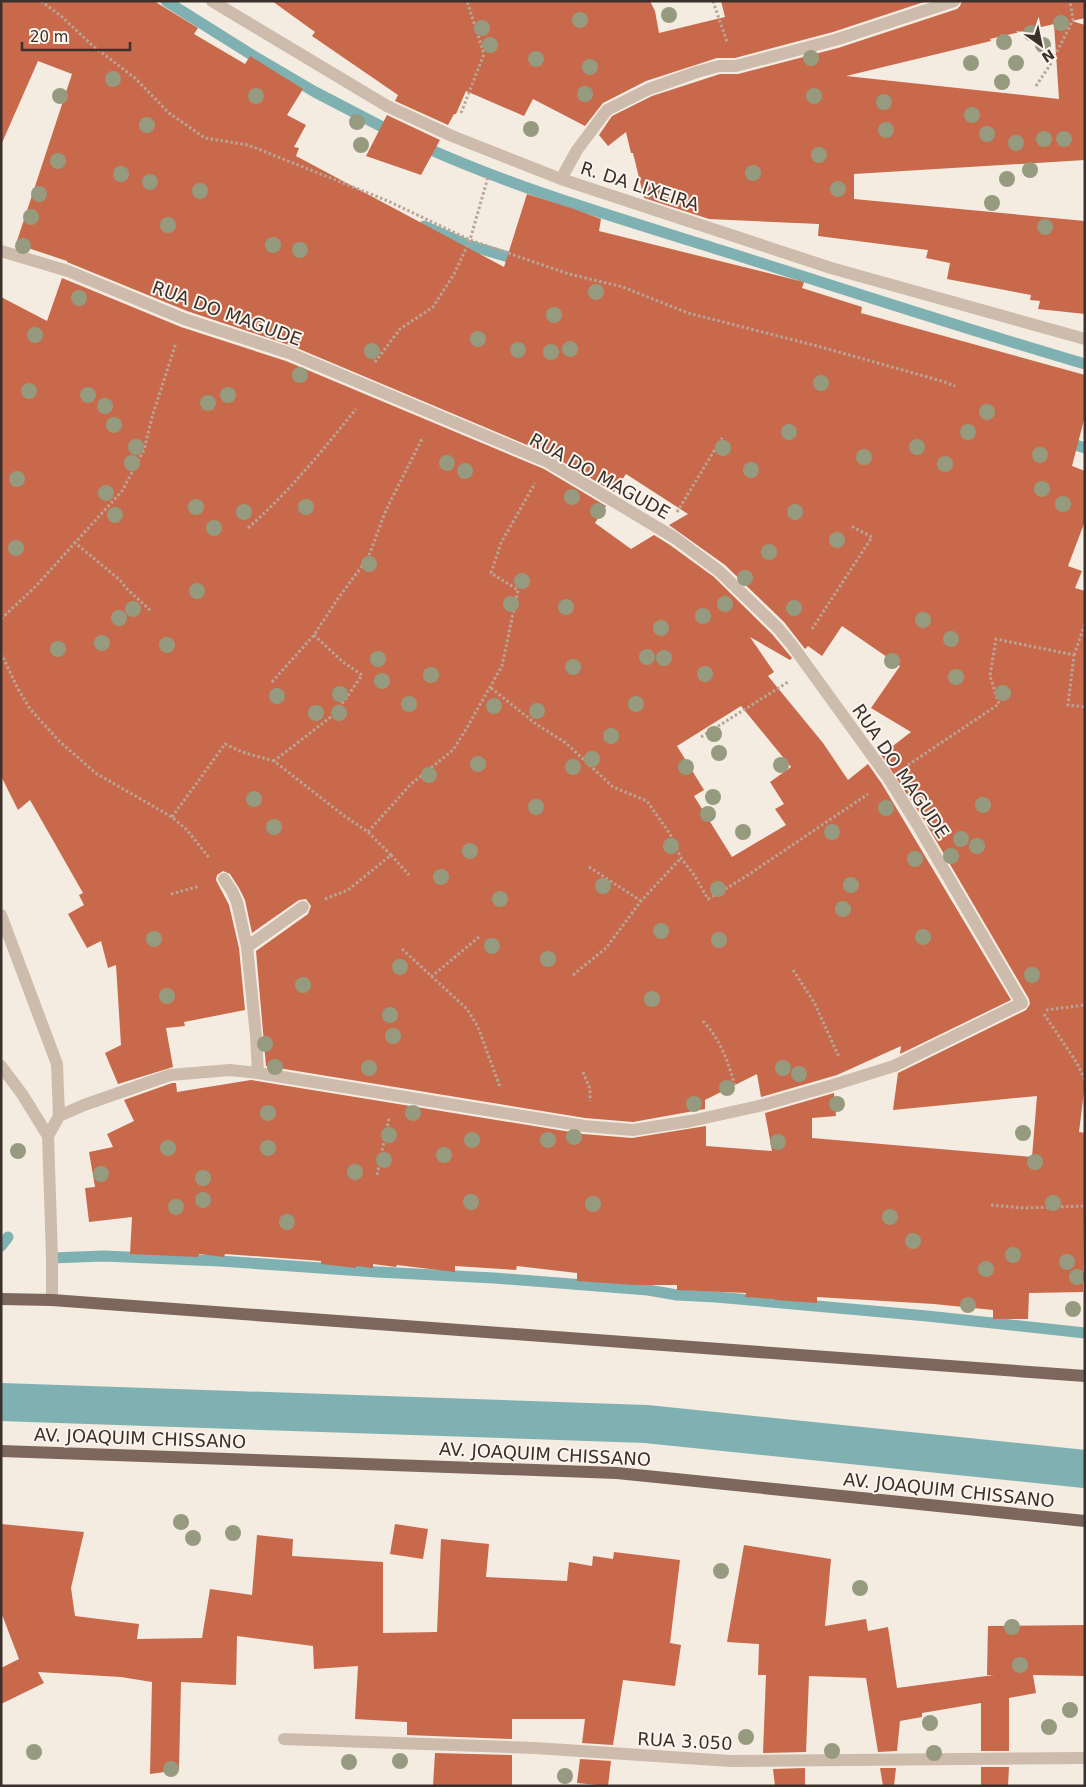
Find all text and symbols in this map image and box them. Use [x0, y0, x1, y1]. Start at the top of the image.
scale bar [22, 20, 130, 52]
north arrow [1016, 20, 1066, 70]
text: 20 m [30, 28, 68, 46]
text: N [1039, 46, 1057, 66]
street label: R. DA LIXEIRA [578, 157, 703, 215]
street label: RUA DO MAGUDE [149, 276, 305, 350]
street label: RUA DO MAGUDE [526, 429, 674, 523]
street label: RUA DO MAGUDE [848, 700, 954, 842]
street label: AV. JOAQUIM CHISSANO [34, 1424, 246, 1452]
street label: AV. JOAQUIM CHISSANO [438, 1438, 652, 1470]
street label: AV. JOAQUIM CHISSANO [842, 1468, 1056, 1512]
street label: RUA 3.050 [637, 1728, 733, 1754]

